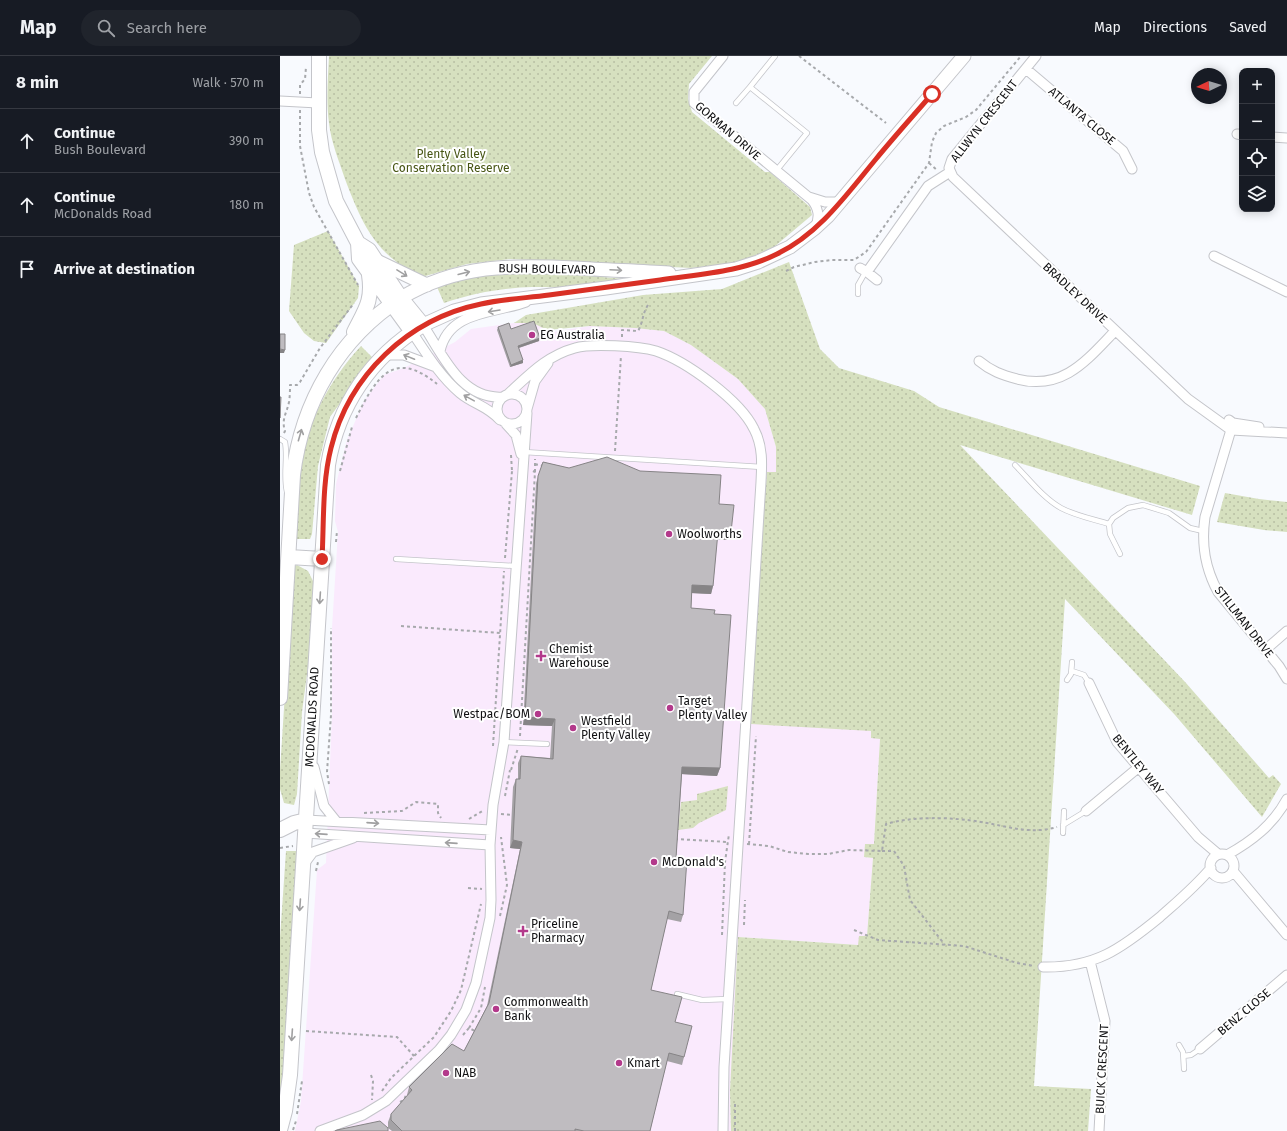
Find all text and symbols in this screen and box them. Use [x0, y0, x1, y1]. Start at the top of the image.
search box [81, 10, 361, 46]
text: Map [20, 16, 57, 39]
icon: search [95, 17, 117, 39]
text: Search here [127, 19, 207, 37]
text: Map [1094, 19, 1121, 36]
text: Directions [1143, 19, 1207, 36]
text: Saved [1229, 19, 1267, 36]
north arrow [1191, 68, 1227, 104]
map controls [1239, 68, 1275, 212]
button: + [1239, 68, 1275, 104]
text: 8 min [16, 72, 59, 93]
text: Walk · 570 m [193, 75, 264, 90]
street label: ALLWYN CRESCENT [948, 76, 1021, 165]
street label: ATLANTA CLOSE [1046, 84, 1118, 148]
route start [923, 85, 941, 103]
street label: GORMAN DRIVE [692, 99, 764, 163]
button: − [1239, 104, 1275, 140]
text: Continue [54, 124, 115, 142]
icon: ahead [16, 130, 38, 152]
text: 390 m [229, 133, 264, 148]
button: locate [1239, 140, 1275, 176]
text: Bush Boulevard [54, 142, 146, 157]
park label: Plenty Valley Conservation Reserve [392, 147, 510, 175]
button: layers [1239, 176, 1275, 212]
text: Continue [54, 188, 115, 206]
icon: ahead [16, 194, 38, 216]
text: 180 m [229, 197, 264, 212]
text: McDonalds Road [54, 206, 152, 221]
icon: arrive [16, 258, 38, 280]
text: Arrive at destination [54, 260, 195, 278]
street label: BRADLEY DRIVE [1040, 260, 1110, 326]
street label: BUSH BOULEVARD [498, 261, 596, 277]
one-way arrow [609, 267, 622, 274]
one-way arrow [458, 268, 471, 276]
one-way arrow [396, 269, 408, 277]
one-way arrow [488, 307, 501, 315]
place label: EG Australia [540, 328, 605, 342]
marker: EG Australia [527, 330, 537, 340]
one-way arrow [404, 353, 416, 361]
one-way arrow [463, 394, 475, 402]
one-way arrow [297, 428, 304, 441]
place label: Woolworths [677, 527, 742, 541]
marker: Woolworths [664, 529, 674, 539]
route end [313, 550, 331, 568]
street label: STILLMAN DRIVE [1212, 583, 1276, 661]
one-way arrow [316, 591, 323, 604]
place label: Chemist Warehouse [549, 642, 609, 670]
marker: Chemist Warehouse [536, 651, 546, 661]
street label: MCDONALDS ROAD [302, 666, 322, 768]
place label: Target Plenty Valley [678, 694, 747, 722]
marker: Target Plenty Valley [665, 703, 675, 713]
place label: Westpac/BOM [453, 707, 530, 721]
marker: Westpac/BOM [533, 709, 543, 719]
place label: Westfield Plenty Valley [581, 714, 650, 742]
marker: Westfield Plenty Valley [568, 723, 578, 733]
street label: BENTLEY WAY [1110, 731, 1167, 797]
one-way arrow [366, 820, 379, 827]
one-way arrow [315, 831, 328, 838]
one-way arrow [445, 839, 458, 846]
place label: McDonald's [662, 855, 724, 869]
marker: McDonald's [649, 857, 659, 867]
one-way arrow [297, 898, 304, 911]
place label: Priceline Pharmacy [531, 917, 584, 945]
marker: Priceline Pharmacy [518, 926, 528, 936]
street label: BENZ CLOSE [1215, 986, 1273, 1038]
place label: Commonwealth Bank [504, 995, 588, 1023]
marker: Commonwealth Bank [491, 1004, 501, 1014]
street label: BUICK CRESCENT [1093, 1023, 1111, 1114]
one-way arrow [288, 1028, 296, 1041]
place label: Kmart [627, 1056, 661, 1070]
marker: Kmart [614, 1058, 624, 1068]
place label: NAB [454, 1066, 476, 1080]
marker: NAB [441, 1068, 451, 1078]

